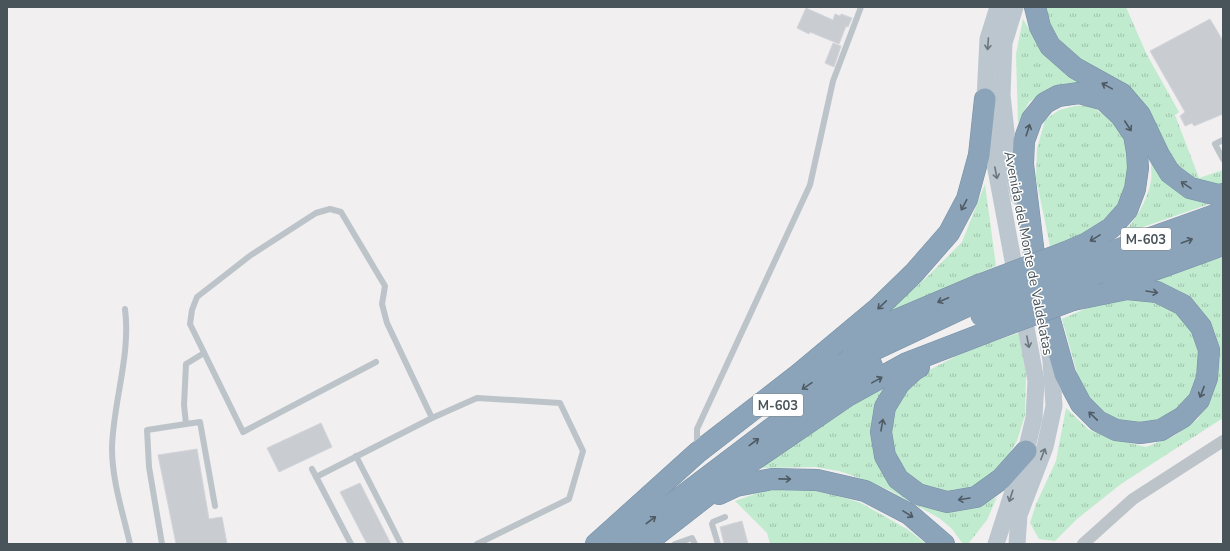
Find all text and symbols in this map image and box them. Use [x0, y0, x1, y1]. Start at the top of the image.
one-way arrow [985, 37, 992, 50]
one-way arrow [1101, 81, 1113, 89]
one-way arrow [1124, 121, 1132, 132]
one-way arrow [1025, 123, 1032, 136]
street label: Avenida del Monte de Valdelatas [999, 149, 1058, 357]
one-way arrow [993, 167, 1001, 180]
one-way arrow [1180, 180, 1192, 188]
one-way arrow [960, 199, 967, 211]
road number: M-603 [1121, 228, 1171, 250]
one-way arrow [1090, 234, 1101, 242]
one-way arrow [1180, 237, 1193, 244]
one-way arrow [1145, 288, 1158, 296]
one-way arrow [937, 297, 949, 304]
one-way arrow [876, 300, 887, 309]
one-way arrow [1025, 336, 1033, 349]
one-way arrow [871, 376, 883, 384]
one-way arrow [801, 382, 813, 390]
one-way arrow [1197, 385, 1205, 397]
road number: M-603 [753, 394, 803, 416]
one-way arrow [1088, 412, 1098, 421]
one-way arrow [878, 419, 886, 432]
one-way arrow [749, 438, 760, 446]
one-way arrow [1039, 448, 1047, 460]
one-way arrow [778, 475, 791, 483]
one-way arrow [1007, 490, 1014, 503]
one-way arrow [958, 495, 971, 503]
one-way arrow [902, 510, 914, 518]
one-way arrow [645, 516, 656, 525]

